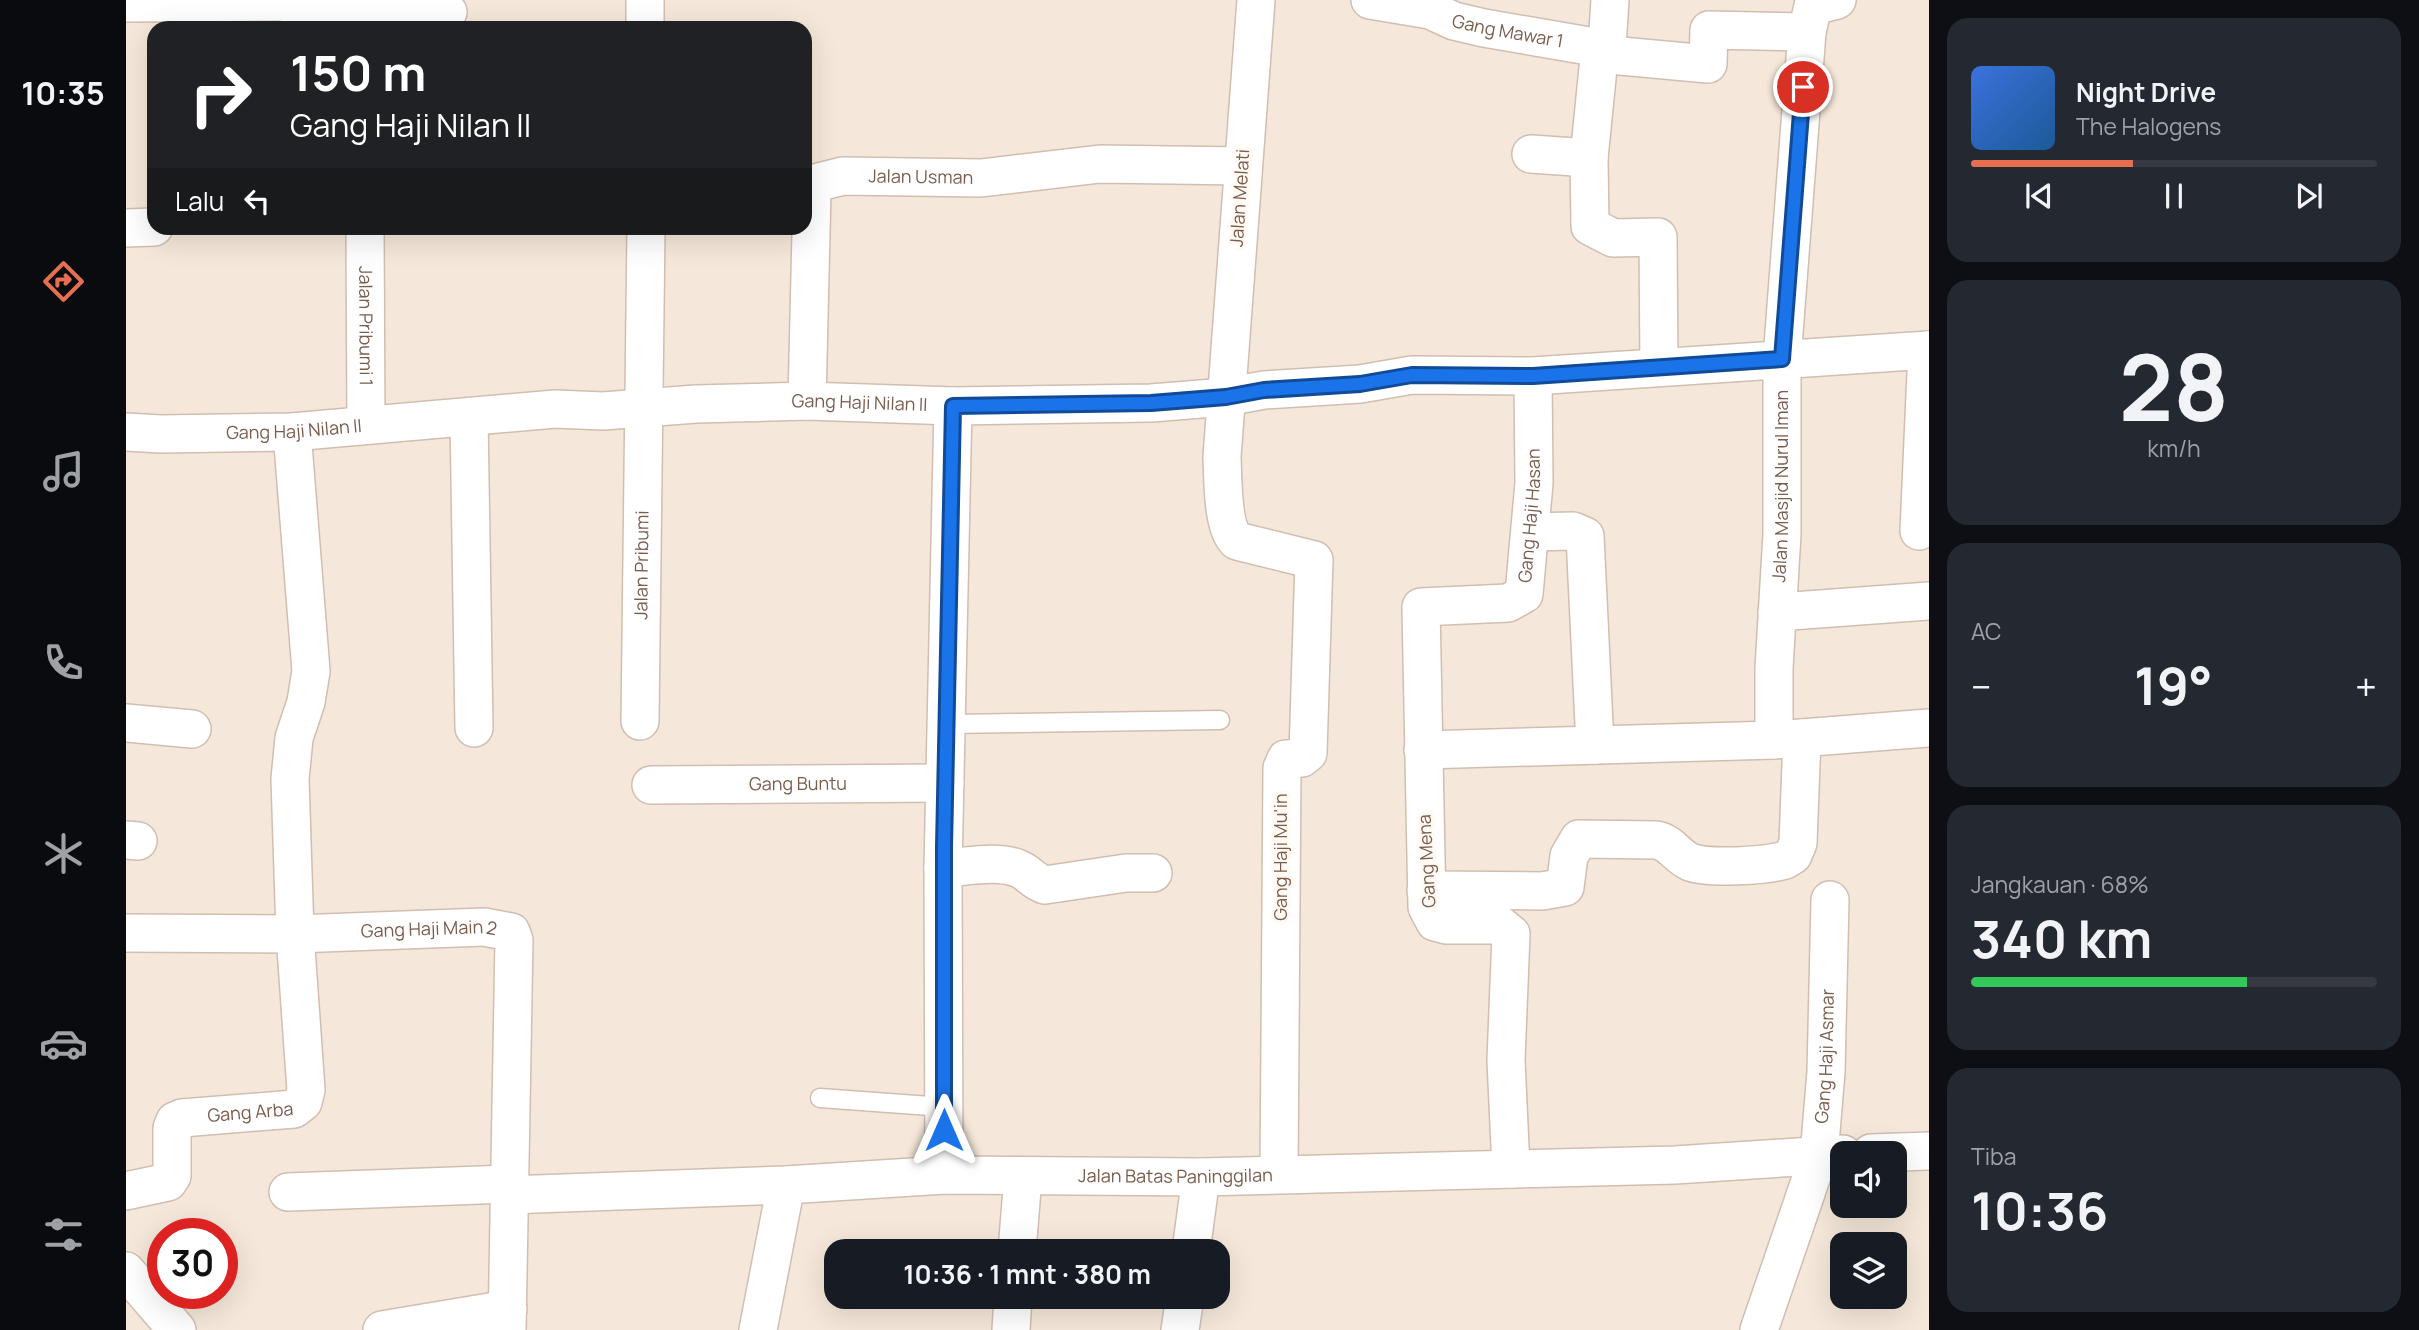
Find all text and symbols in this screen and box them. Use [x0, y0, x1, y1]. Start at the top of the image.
street label: Gang Mawar 1 [1450, 8, 1565, 53]
text: 150 m [290, 39, 426, 106]
icon: right [175, 49, 266, 140]
pin [1773, 57, 1833, 117]
icon: arrive [1784, 68, 1822, 106]
text: 10:35 [21, 71, 105, 115]
text: Night Drive [2076, 74, 2216, 110]
text: Gang Haji Nilan II [290, 103, 531, 147]
text: The Halogens [2076, 110, 2221, 142]
street label: Jalan Melati [1224, 148, 1254, 248]
street label: Jalan Usman [868, 163, 973, 189]
icon: previous [2020, 177, 2058, 215]
icon: pause [2155, 177, 2193, 215]
icon: next [2290, 177, 2328, 215]
icon: left [238, 182, 276, 220]
text: Lalu [175, 183, 224, 219]
icon: directions [39, 257, 88, 306]
street label: Jalan Pribumi 1 [354, 266, 379, 386]
text: 28 [2119, 324, 2229, 448]
street label: Gang Haji Nilan II [791, 388, 928, 416]
street label: Jalan Masjid Nurul Iman [1766, 390, 1793, 583]
street label: Gang Haji Nilan II [226, 413, 363, 444]
text: km/h [2147, 432, 2201, 464]
icon: music [39, 447, 88, 496]
street label: Gang Haji Hasan [1512, 448, 1545, 584]
street label: Jalan Pribumi [628, 510, 654, 620]
text: AC [1971, 615, 2002, 647]
icon: phone [39, 638, 88, 687]
text: 19° [2134, 650, 2213, 721]
text: − [1971, 660, 1992, 712]
text: + [2355, 660, 2377, 712]
street label: Gang Buntu [749, 771, 847, 795]
street label: Gang Haji Mu'in [1268, 793, 1292, 921]
street label: Gang Mena [1412, 814, 1440, 908]
icon: climate [39, 829, 88, 878]
text: Jangkauan · 68% [1971, 868, 2149, 900]
text: 340 km [1971, 903, 2152, 974]
street label: Gang Haji Main 2 [360, 914, 499, 943]
street label: Gang Haji Asmar [1809, 988, 1839, 1125]
icon: car [39, 1019, 88, 1068]
position arrow [907, 1093, 981, 1167]
street label: Gang Arba [206, 1096, 294, 1127]
text: Tiba [1971, 1140, 2016, 1172]
map controls [1830, 1141, 1907, 1309]
button: sound [1830, 1141, 1907, 1218]
street label: Jalan Batas Paninggilan [1078, 1162, 1273, 1188]
text: 10:36 [1971, 1175, 2108, 1246]
icon: filters [39, 1210, 88, 1259]
speed limit sign: 30 [147, 1218, 238, 1309]
button: layers [1830, 1232, 1907, 1309]
text: 10:36 · 1 mnt · 380 m [903, 1256, 1151, 1292]

